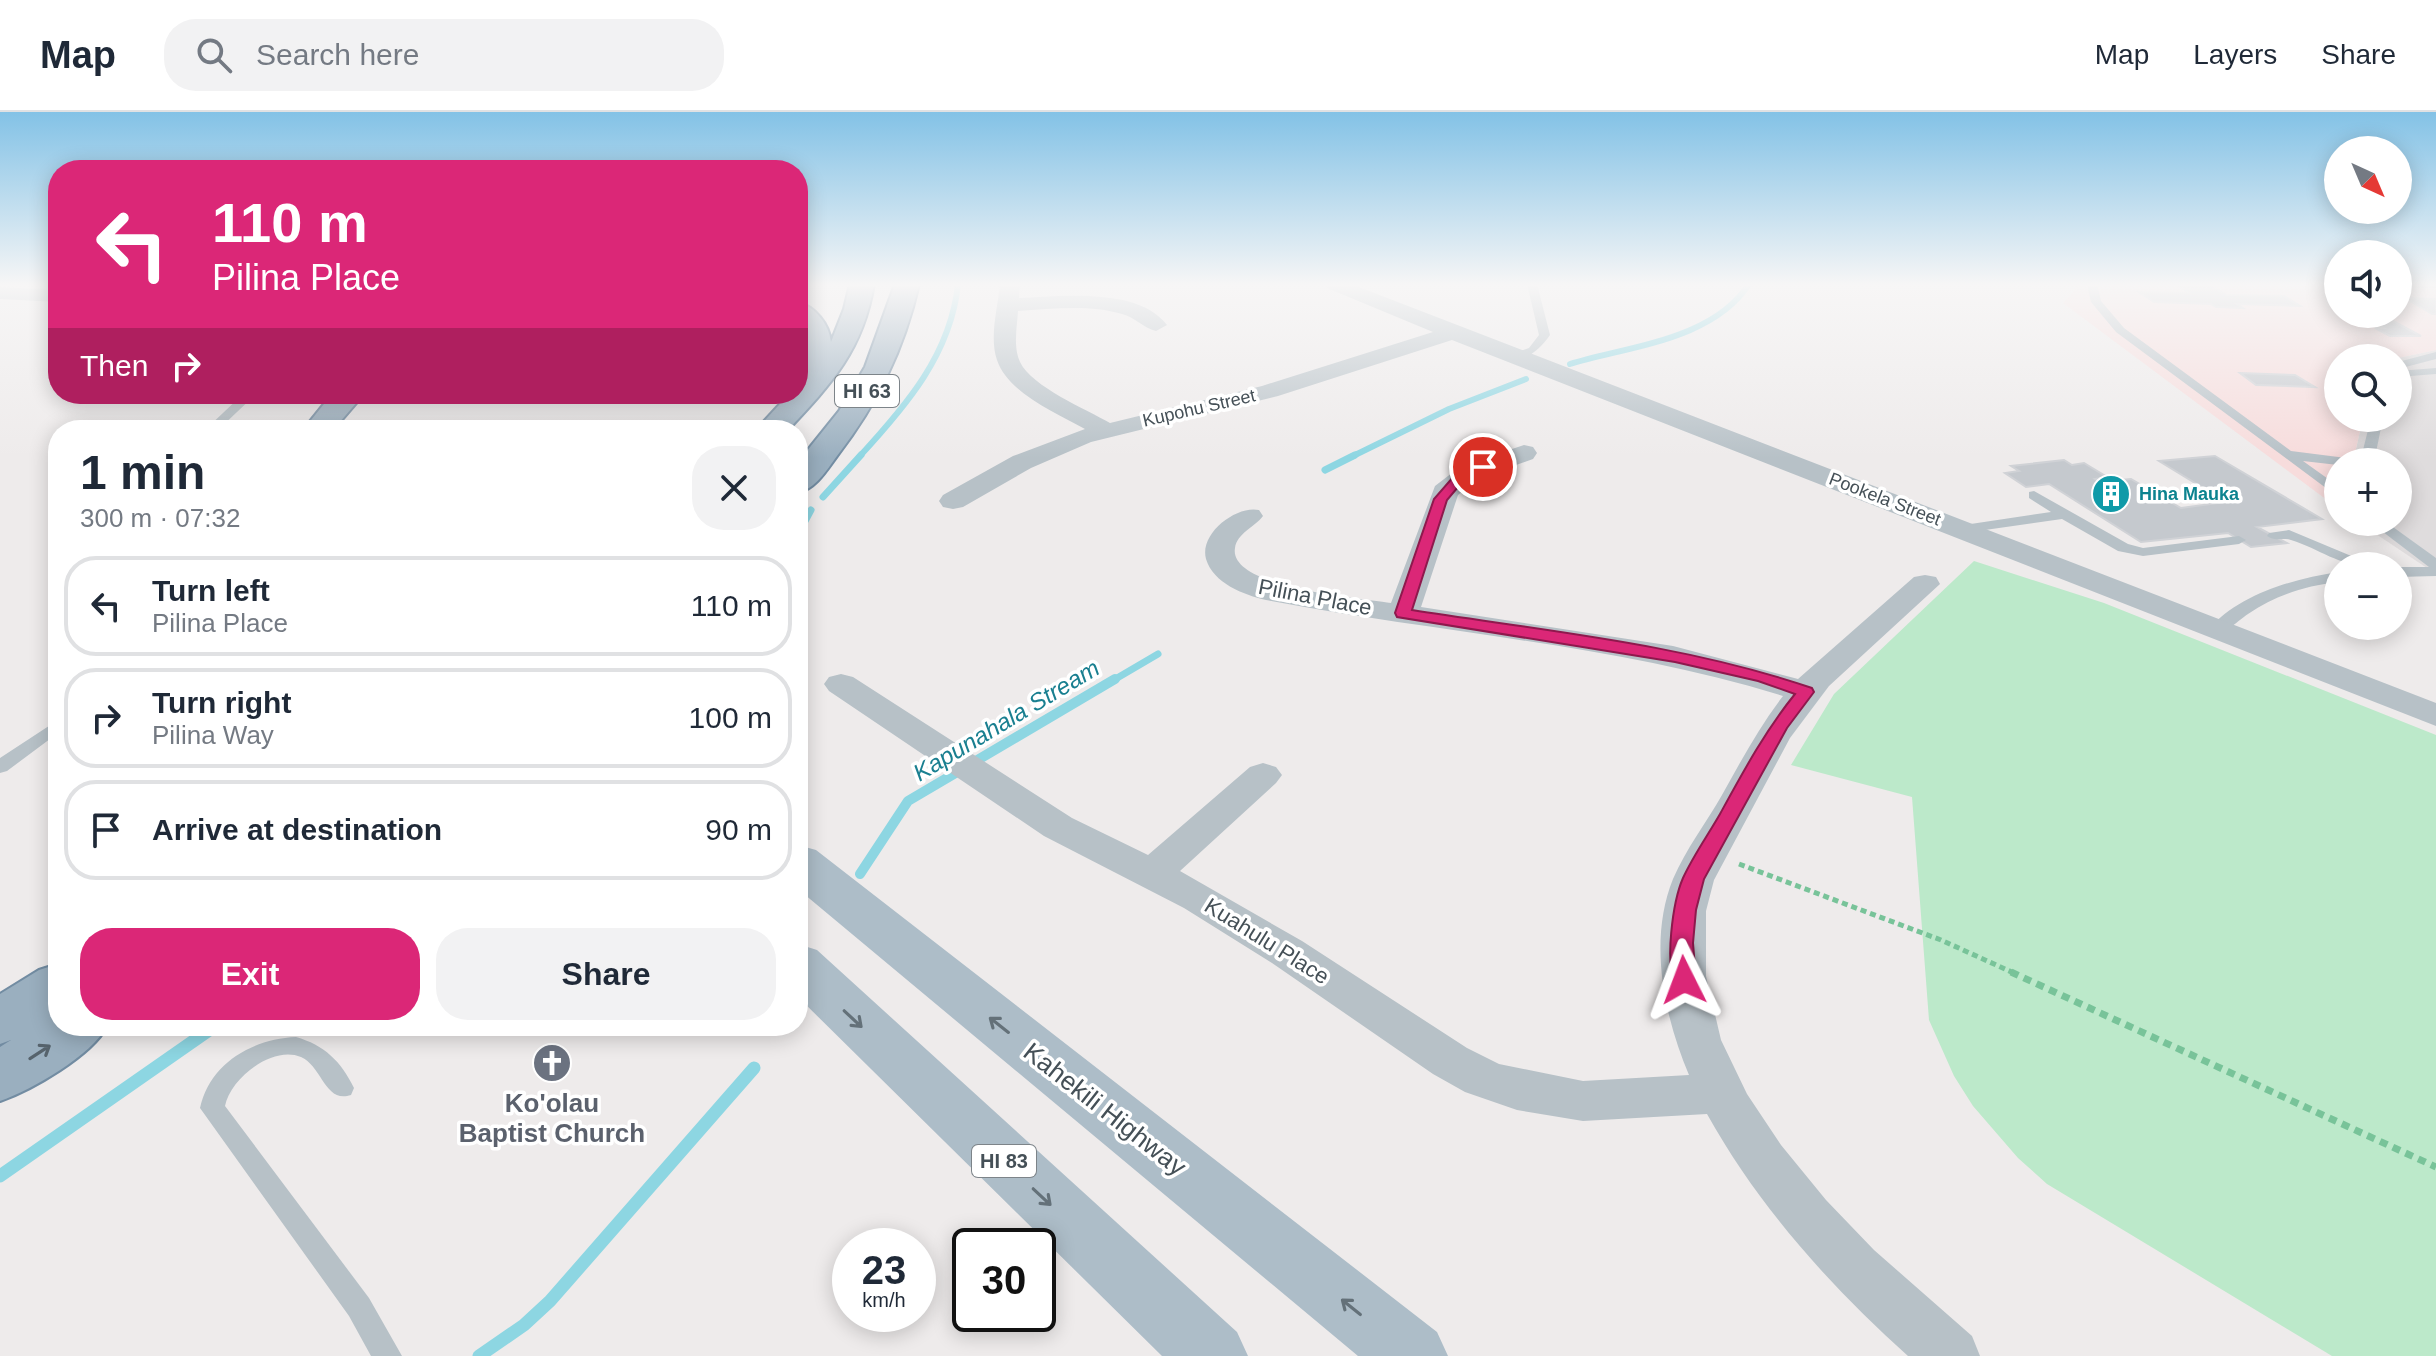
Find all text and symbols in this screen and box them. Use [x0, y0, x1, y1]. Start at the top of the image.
search box [164, 19, 724, 91]
icon: search [192, 33, 236, 77]
text: Map [40, 34, 116, 76]
text: Search here [256, 38, 419, 71]
text: Map [2095, 39, 2149, 70]
text: Layers [2193, 39, 2277, 70]
text: Share [2321, 39, 2396, 70]
north arrow [2324, 136, 2412, 224]
map controls [2324, 136, 2412, 640]
text: 110 m [212, 191, 368, 254]
icon: left [80, 192, 184, 296]
button: sound [2324, 240, 2412, 328]
text: Pilina Place [212, 257, 400, 298]
icon: right [164, 344, 208, 388]
button: search [2324, 344, 2412, 432]
text: Then [80, 349, 148, 382]
road number: HI 63 [835, 375, 899, 407]
street label: Kupohu Street [1141, 385, 1257, 431]
pin [1449, 433, 1517, 501]
icon: arrive [1461, 445, 1505, 489]
text: 1 min [80, 446, 205, 499]
button: close [692, 446, 776, 530]
button: + [2324, 448, 2412, 536]
street label: Pookela Street [1826, 469, 1944, 529]
building icon: Hina Mauka [2090, 473, 2132, 515]
place label: Hina Mauka [2139, 484, 2240, 504]
text: 300 m · 07:32 [80, 503, 240, 533]
button: − [2324, 552, 2412, 640]
text: Turn left [152, 574, 270, 607]
street label: Pilina Place [1256, 574, 1374, 620]
icon: left [84, 584, 128, 628]
text: 110 m [691, 589, 772, 622]
text: Pilina Place [152, 608, 288, 638]
water label: Kapunahala Stream [908, 654, 1104, 786]
text: Turn right [152, 686, 291, 719]
icon: right [84, 696, 128, 740]
text: 100 m [689, 701, 772, 734]
text: Pilina Way [152, 720, 274, 750]
icon: arrive [84, 808, 128, 852]
text: Arrive at destination [152, 813, 442, 846]
text: 90 m [705, 813, 772, 846]
street label: Kuahulu Place [1200, 893, 1334, 989]
button: Exit [80, 928, 420, 1020]
button: Share [436, 928, 776, 1020]
position arrow [1642, 938, 1726, 1022]
one-way arrow [843, 1009, 863, 1027]
one-way arrow [989, 1016, 1010, 1033]
street label: Kahekili Highway [1018, 1036, 1192, 1182]
church icon: Ko'olau Baptist Church [531, 1042, 573, 1084]
one-way arrow [28, 1043, 50, 1060]
place label: Ko'olau Baptist Church [459, 1088, 645, 1148]
road number: HI 83 [972, 1145, 1036, 1177]
one-way arrow [1032, 1188, 1052, 1206]
speed limit sign: 30 [952, 1228, 1056, 1332]
text: 23 [862, 1248, 906, 1292]
text: km/h [862, 1289, 906, 1311]
one-way arrow [1341, 1298, 1362, 1316]

